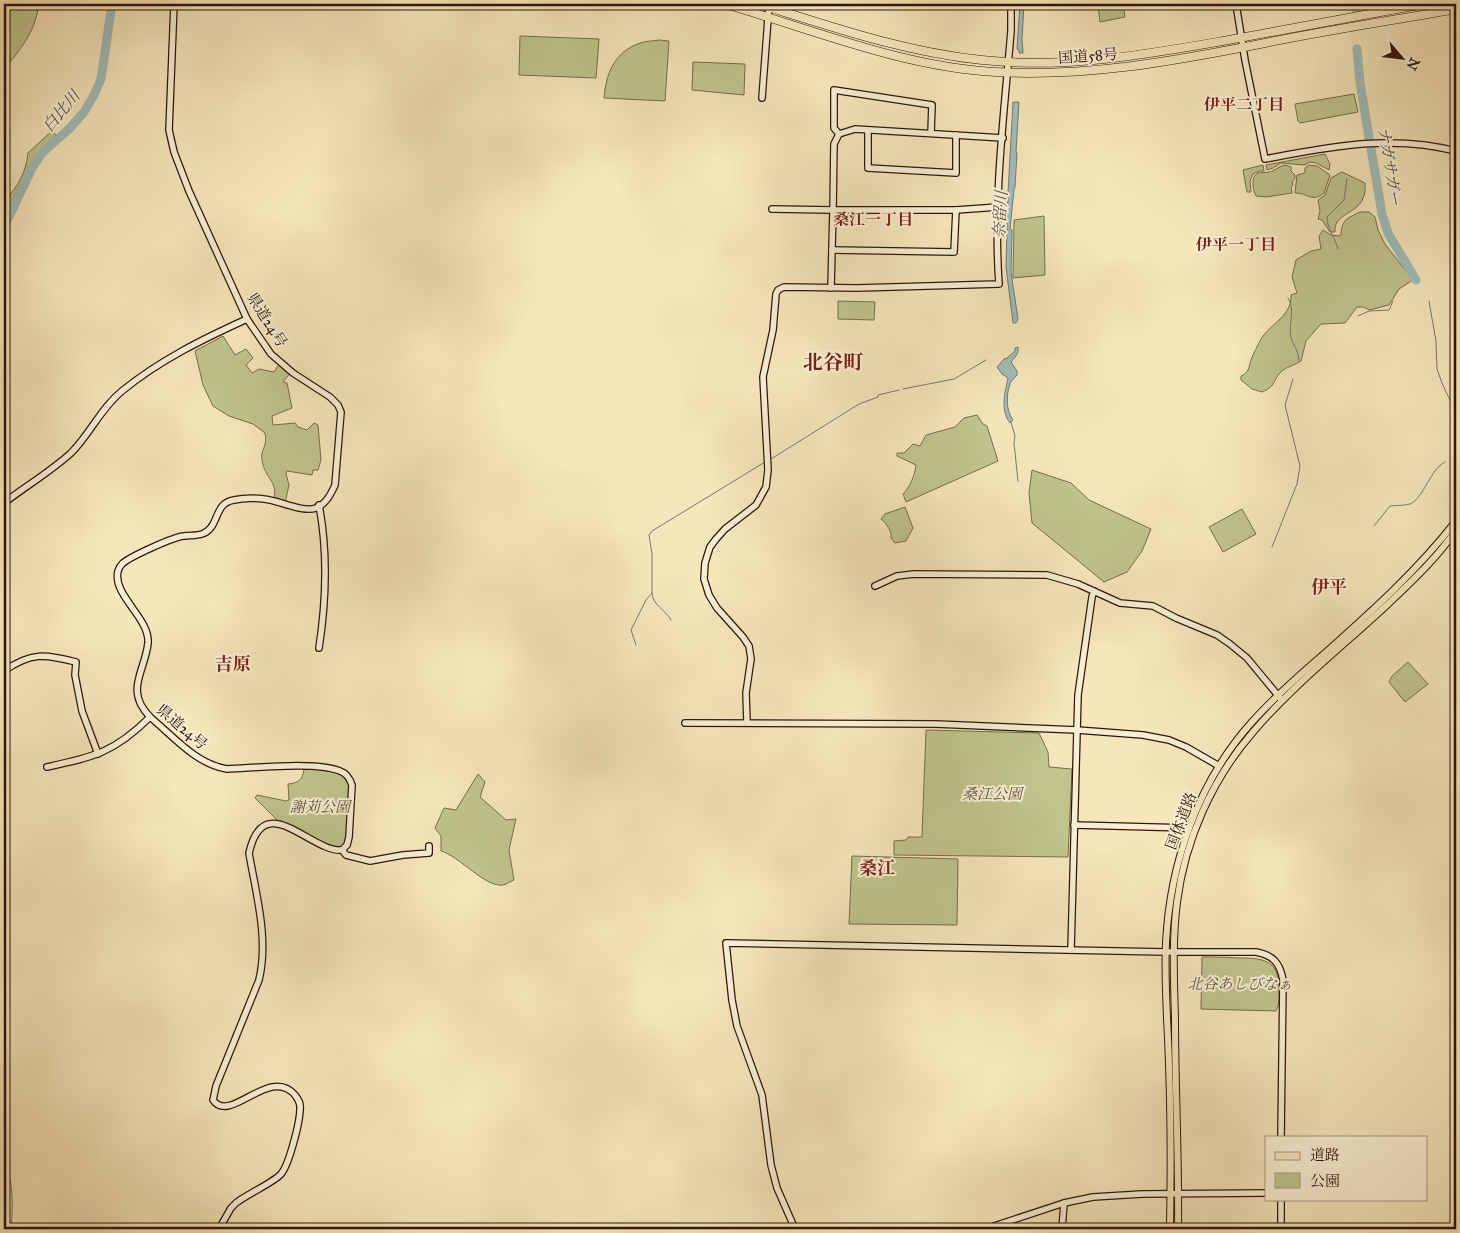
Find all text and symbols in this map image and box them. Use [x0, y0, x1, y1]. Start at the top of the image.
north arrow [1378, 32, 1428, 82]
street label: 国道58号 [1057, 45, 1119, 67]
text: N [1403, 55, 1423, 73]
water label: 白比川 [38, 85, 85, 135]
district label: 伊平二丁目 [1204, 95, 1284, 114]
water label: ナガサガー [1374, 125, 1406, 207]
water label: 奈留川 [989, 189, 1011, 239]
district label: 桑江一丁目 [833, 210, 913, 229]
district label: 伊平一丁目 [1196, 235, 1276, 254]
street label: 県道24号 [243, 289, 291, 351]
district label: 北谷町 [803, 350, 864, 374]
district label: 伊平 [1311, 576, 1347, 598]
district label: 吉原 [215, 653, 251, 675]
street label: 県道24号 [153, 701, 211, 753]
park label: 桑江公園 [962, 785, 1025, 803]
street label: 国体道路 [1162, 790, 1200, 852]
park label: 謝苅公園 [290, 798, 353, 816]
district label: 桑江 [859, 857, 895, 879]
park label: 北谷あしびなぁ [1187, 975, 1293, 993]
legend [1265, 1136, 1428, 1200]
text: 道路 [1310, 1146, 1340, 1164]
text: 公園 [1310, 1172, 1340, 1190]

